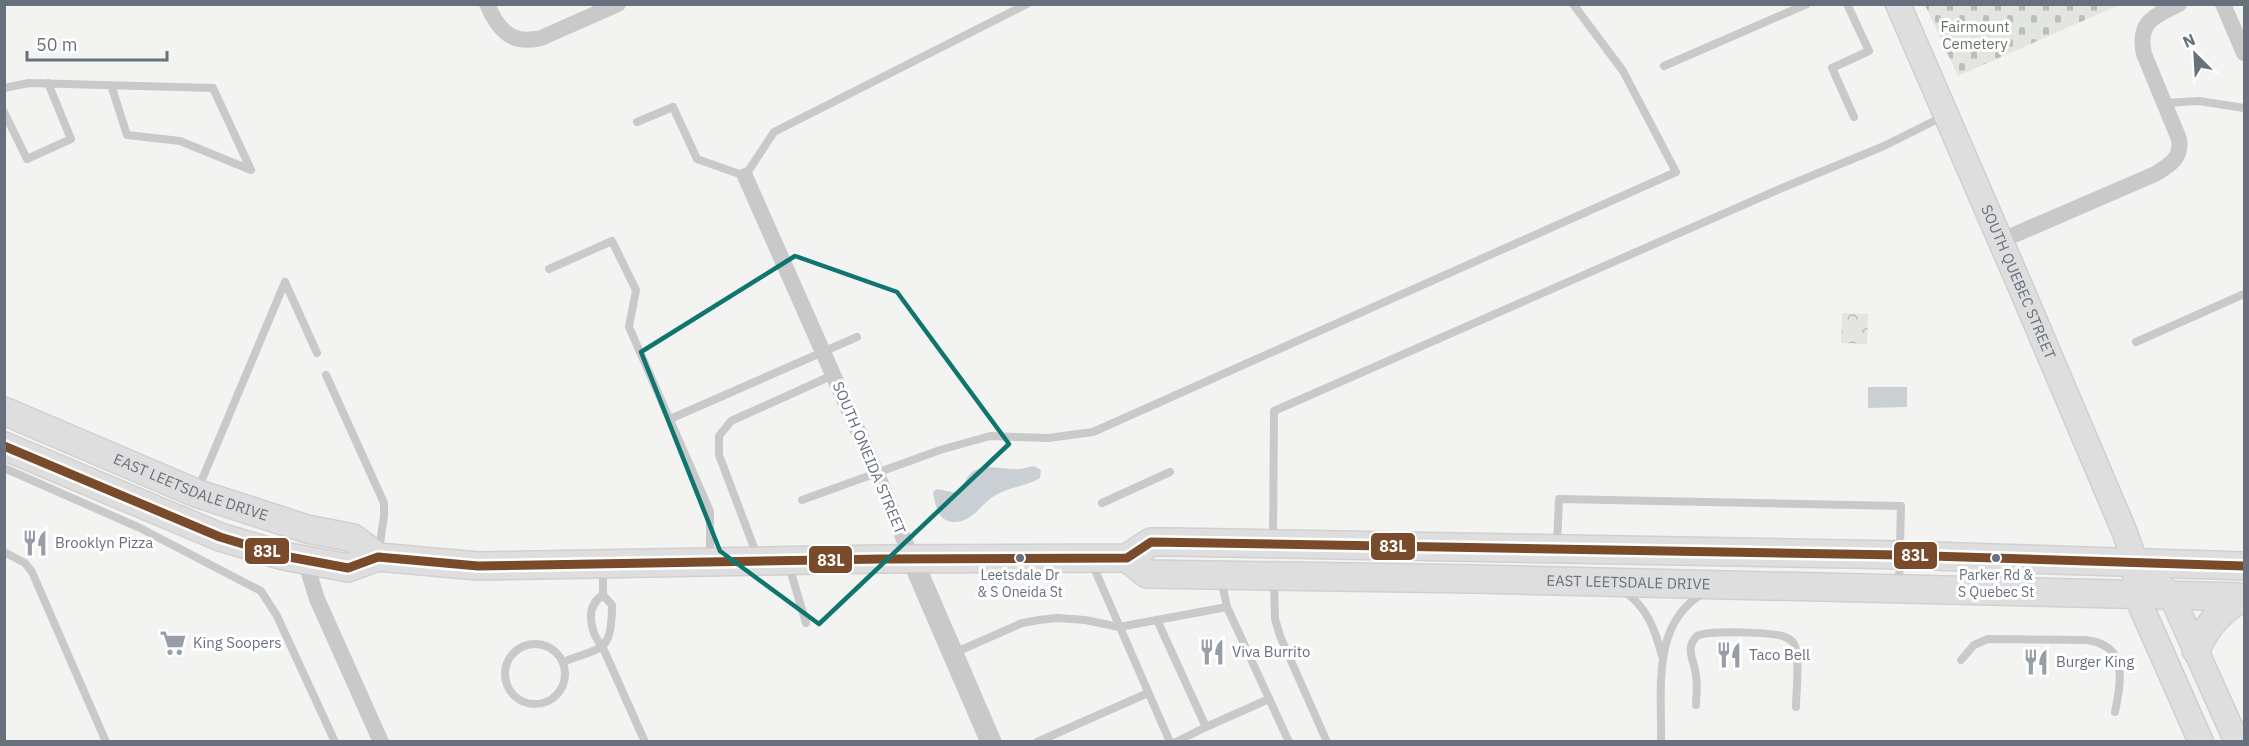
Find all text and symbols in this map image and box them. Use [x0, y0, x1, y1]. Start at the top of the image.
park label: Fairmount Cemetery [1941, 17, 2009, 53]
scale bar [27, 24, 166, 62]
north arrow [2165, 24, 2225, 84]
text: N [2180, 29, 2198, 52]
text: 50 m [36, 33, 78, 56]
street label: SOUTH QUEBEC STREET [1977, 202, 2060, 362]
street label: SOUTH ONEIDA STREET [829, 379, 910, 537]
street label: EAST LEETSDALE DRIVE [111, 449, 271, 525]
restaurant icon: Brooklyn Pizza [20, 528, 50, 558]
line badge: 83L [1370, 532, 1416, 561]
place label: Brooklyn Pizza [55, 533, 153, 552]
text: 83L [1379, 536, 1407, 556]
line badge: 83L [244, 537, 290, 565]
text: 83L [253, 541, 281, 561]
line badge: 83L [1893, 541, 1938, 570]
line badge: 83L [808, 545, 853, 574]
text: 83L [1901, 545, 1929, 565]
text: 83L [817, 550, 845, 570]
marker: Leetsdale Dr & S Oneida St [1014, 552, 1026, 564]
marker: Parker Rd & S Quebec St [1990, 552, 2002, 564]
place label: Leetsdale Dr & S Oneida St [977, 566, 1063, 601]
place label: Parker Rd & S Quebec St [1958, 566, 2034, 601]
street label: EAST LEETSDALE DRIVE [1546, 571, 1711, 594]
supermarket icon: King Soopers [158, 628, 188, 658]
place label: King Soopers [193, 633, 282, 652]
restaurant icon: Viva Burrito [1197, 637, 1227, 667]
restaurant icon: Taco Bell [1714, 640, 1744, 670]
place label: Viva Burrito [1232, 642, 1310, 661]
place label: Taco Bell [1749, 645, 1810, 664]
restaurant icon: Burger King [2021, 647, 2051, 677]
place label: Burger King [2056, 652, 2134, 671]

